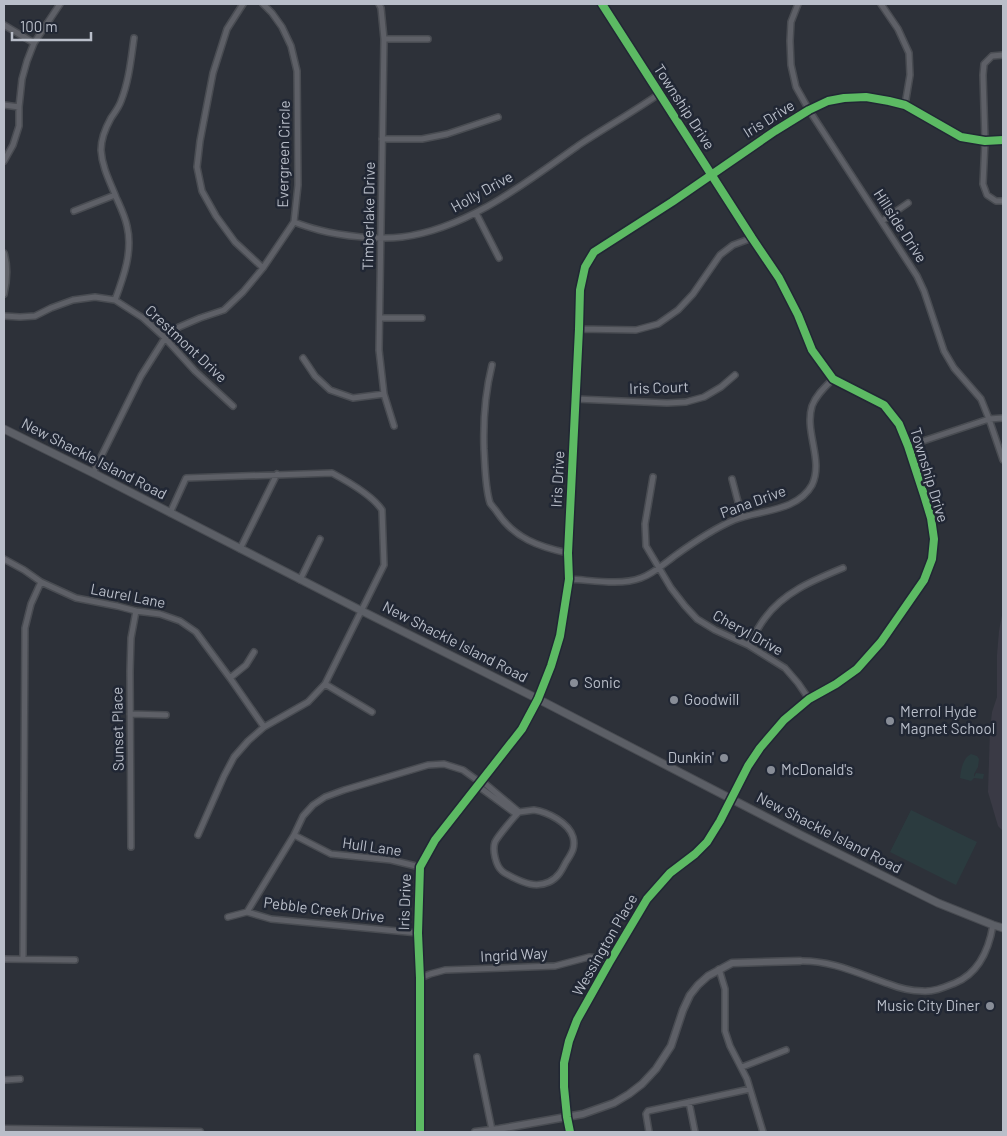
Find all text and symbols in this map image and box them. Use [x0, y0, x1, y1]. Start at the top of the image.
scale bar [12, 10, 91, 42]
text: 100 m [20, 17, 58, 35]
street label: Township Drive [651, 60, 719, 152]
street label: Iris Drive [740, 95, 797, 141]
street label: Evergreen Circle [273, 100, 293, 208]
street label: Timberlake Drive [358, 161, 378, 271]
street label: Holly Drive [447, 167, 516, 216]
street label: Hillside Drive [870, 185, 931, 266]
street label: Crestmont Drive [142, 301, 231, 386]
street label: Iris Court [629, 377, 689, 397]
street label: New Shackle Island Road [19, 414, 170, 503]
street label: Township Drive [907, 425, 953, 524]
street label: Iris Drive [547, 450, 567, 508]
street label: Pana Drive [717, 481, 788, 521]
street label: Laurel Lane [89, 579, 167, 611]
street label: New Shackle Island Road [380, 597, 531, 686]
street label: Cheryl Drive [710, 605, 787, 659]
place label: Sonic [584, 673, 621, 691]
marker: Sonic [568, 677, 580, 689]
street label: Sunset Place [107, 687, 127, 771]
place label: Goodwill [684, 690, 739, 708]
marker: Goodwill [668, 694, 680, 706]
place label: Merrol Hyde Magnet School [900, 702, 995, 737]
marker: Merrol Hyde Magnet School [884, 715, 896, 727]
place label: Dunkin' [668, 748, 714, 766]
marker: Dunkin' [718, 752, 730, 764]
place label: McDonald's [781, 760, 853, 778]
marker: McDonald's [765, 764, 777, 776]
street label: New Shackle Island Road [754, 788, 905, 877]
street label: Hull Lane [341, 833, 403, 859]
street label: Iris Drive [394, 873, 414, 931]
street label: Wessington Place [568, 890, 641, 999]
street label: Pebble Creek Drive [263, 893, 386, 925]
street label: Ingrid Way [480, 943, 548, 965]
place label: Music City Diner [877, 996, 981, 1014]
marker: Music City Diner [984, 1000, 996, 1012]

